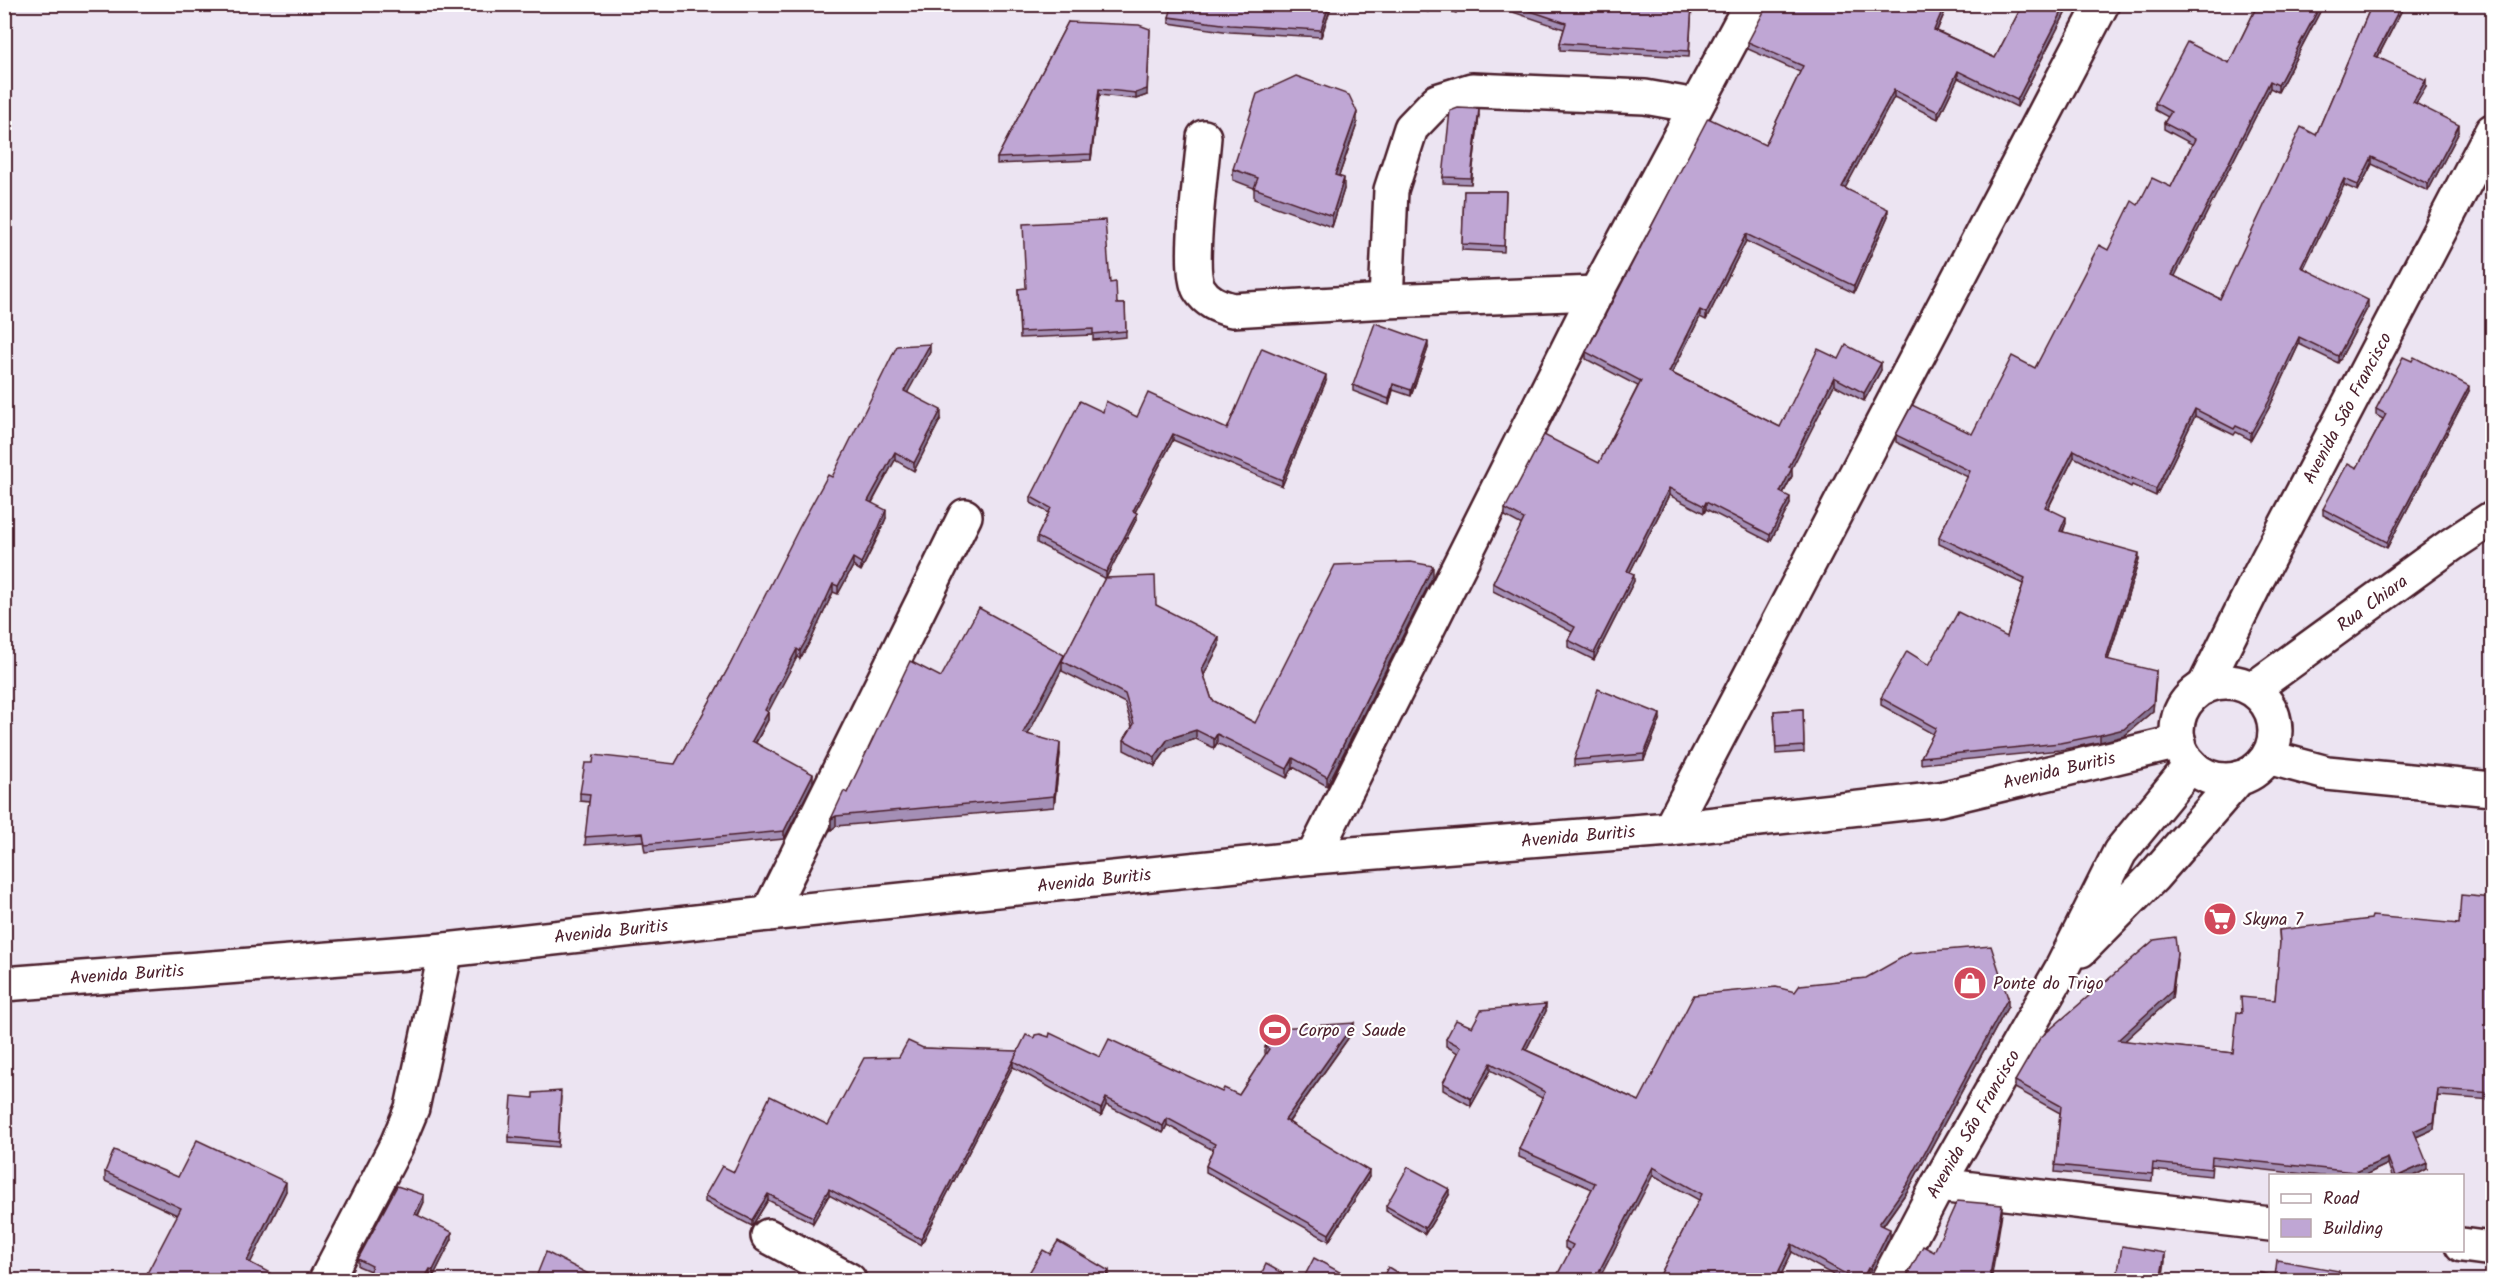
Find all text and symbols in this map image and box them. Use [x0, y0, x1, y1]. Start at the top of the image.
street label: Avenida São Francisco [2296, 328, 2401, 490]
street label: Rua Chiara [2331, 568, 2415, 640]
street label: Avenida Buritis [2000, 744, 2119, 798]
street label: Avenida Buritis [1520, 818, 1637, 857]
street label: Avenida Buritis [1036, 861, 1153, 902]
supermarket icon: Skyna 7 [2202, 901, 2238, 937]
place label: Skyna 7 [2243, 906, 2304, 935]
street label: Avenida Buritis [553, 912, 670, 953]
street label: Avenida Buritis [69, 957, 186, 994]
shop icon: Ponte do Trigo [1952, 965, 1988, 1001]
place label: Ponte do Trigo [1993, 970, 2104, 999]
sports icon: Corpo e Saude [1257, 1012, 1293, 1048]
place label: Corpo e Saude [1298, 1017, 1406, 1046]
street label: Avenida São Francisco [1920, 1045, 2029, 1205]
legend [2269, 1174, 2464, 1252]
text: Road [2323, 1185, 2360, 1214]
text: Building [2323, 1215, 2383, 1244]

